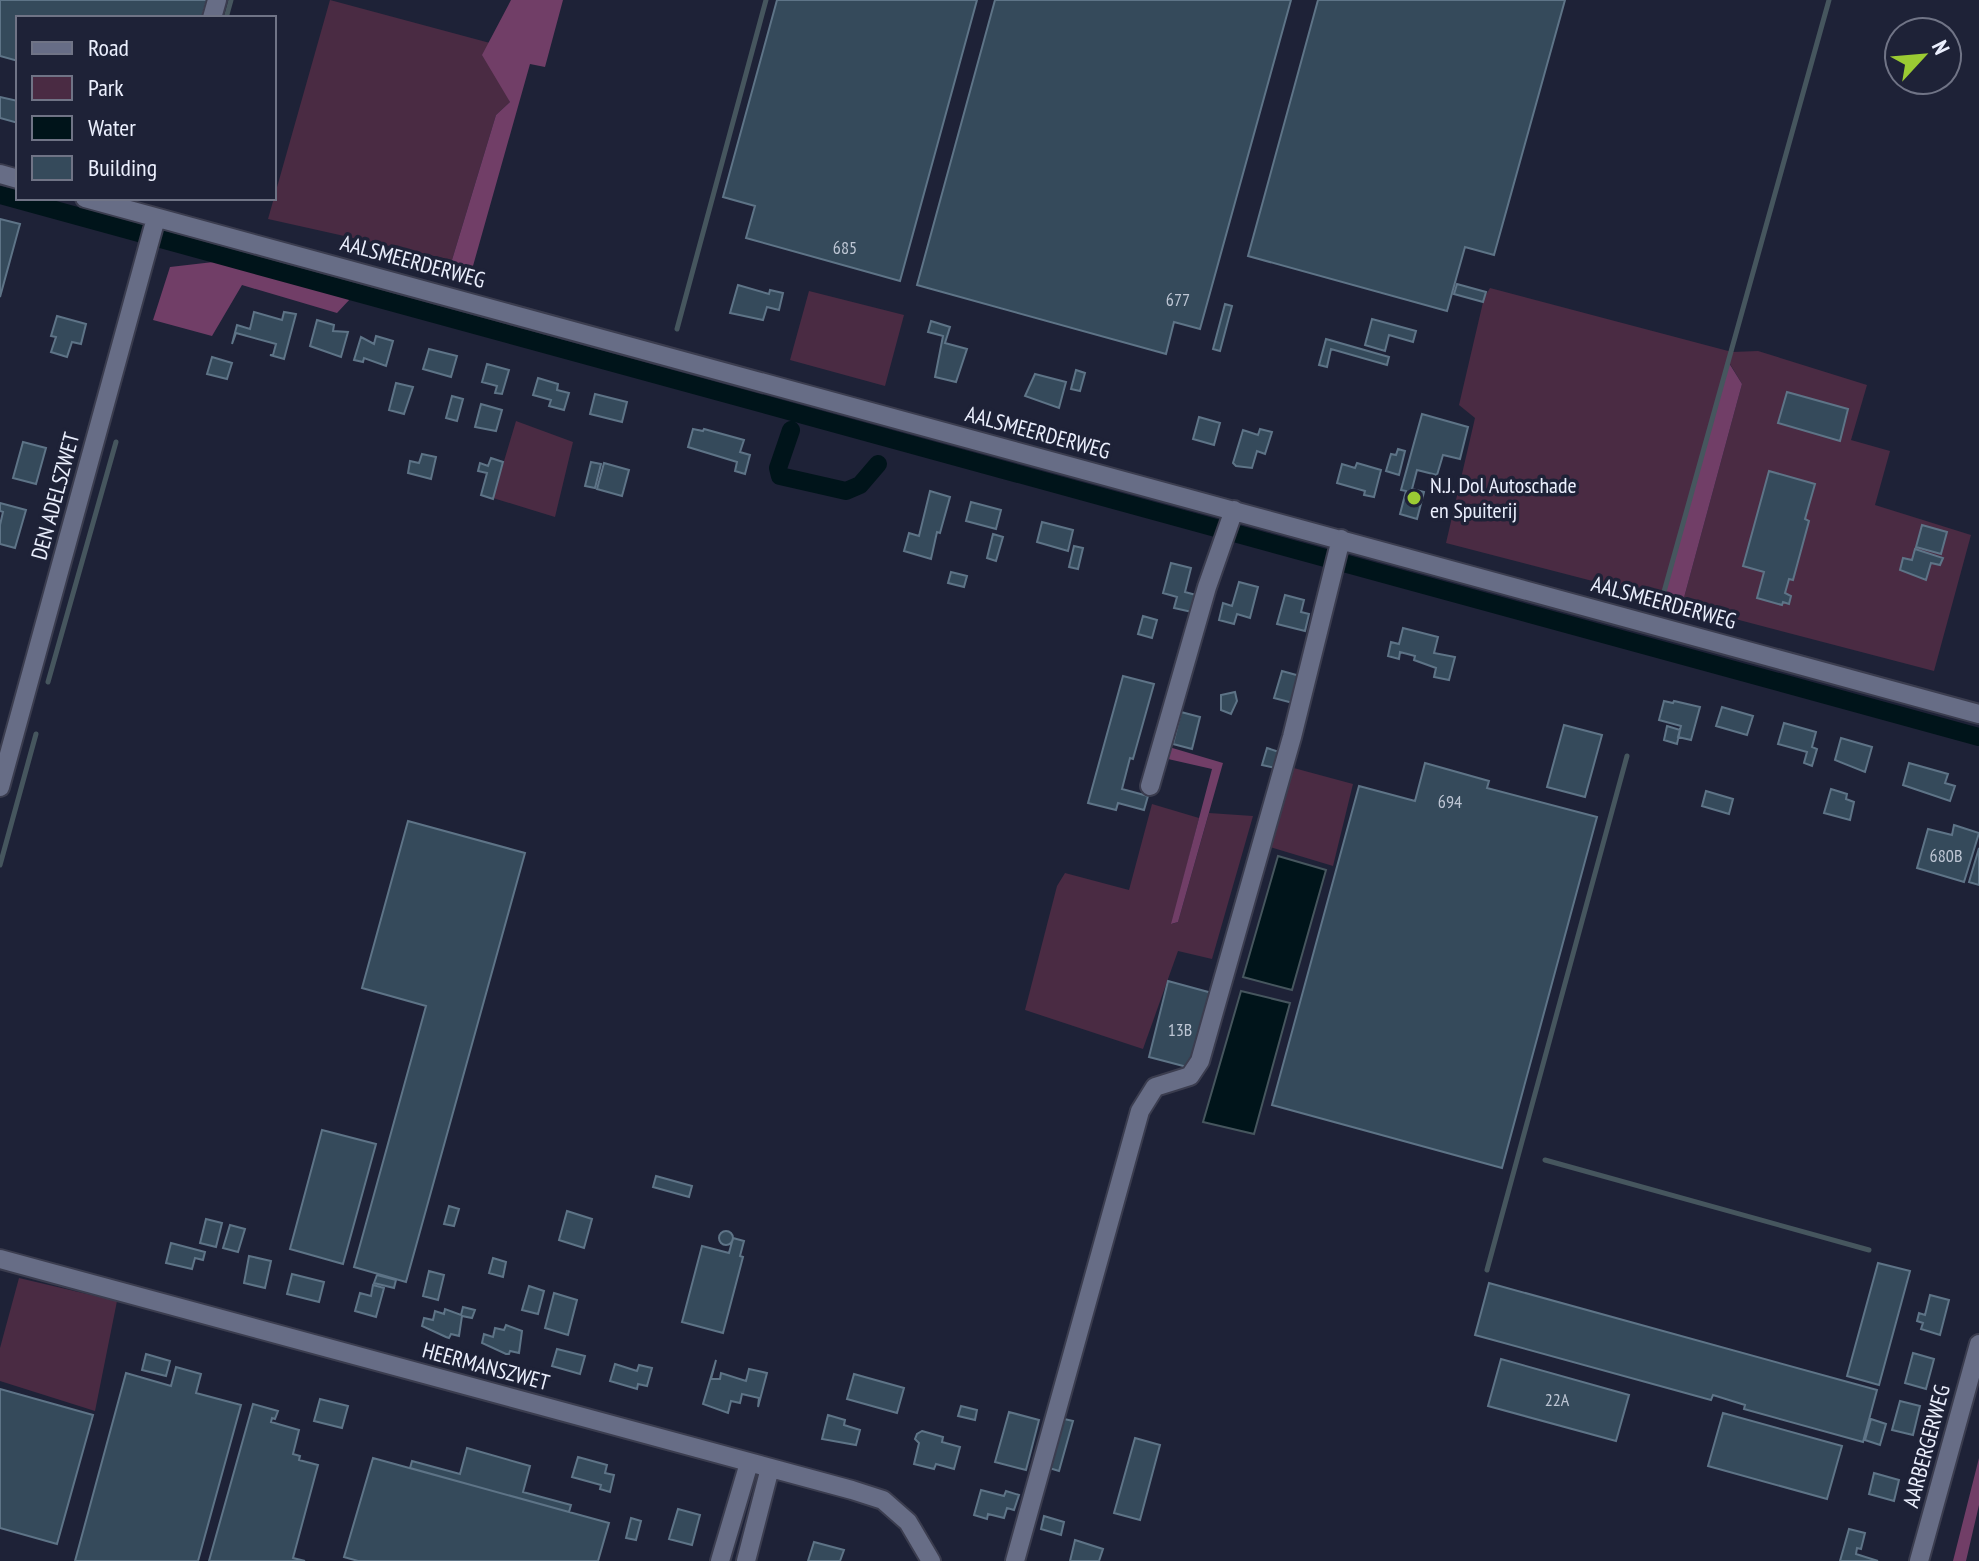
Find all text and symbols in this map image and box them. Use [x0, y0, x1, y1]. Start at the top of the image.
legend [16, 16, 276, 200]
north arrow [1883, 16, 1963, 96]
text: Road [88, 32, 129, 63]
text: N [1926, 36, 1956, 59]
text: Park [88, 72, 124, 103]
text: Water [88, 112, 136, 143]
text: Building [88, 152, 157, 183]
street label: AALSMEERDERWEG [338, 228, 488, 294]
house number: 685 [833, 236, 857, 259]
house number: 677 [1166, 288, 1190, 311]
street label: AALSMEERDERWEG [963, 399, 1113, 465]
street label: DEN ADELSZWET [25, 429, 85, 563]
place label: N.J. Dol Autoschade en Spuiterij [1430, 471, 1577, 524]
marker: N.J. Dol Autoschade en Spuiterij [1405, 489, 1423, 507]
street label: AALSMEERDERWEG [1589, 569, 1739, 635]
house number: 694 [1438, 790, 1462, 813]
house number: 680B [1930, 844, 1962, 867]
house number: 13B [1168, 1018, 1192, 1041]
street label: HEERMANSZWET [419, 1336, 553, 1396]
street label: AARBERGERWEG [1896, 1381, 1956, 1511]
house number: 22A [1545, 1388, 1570, 1411]

